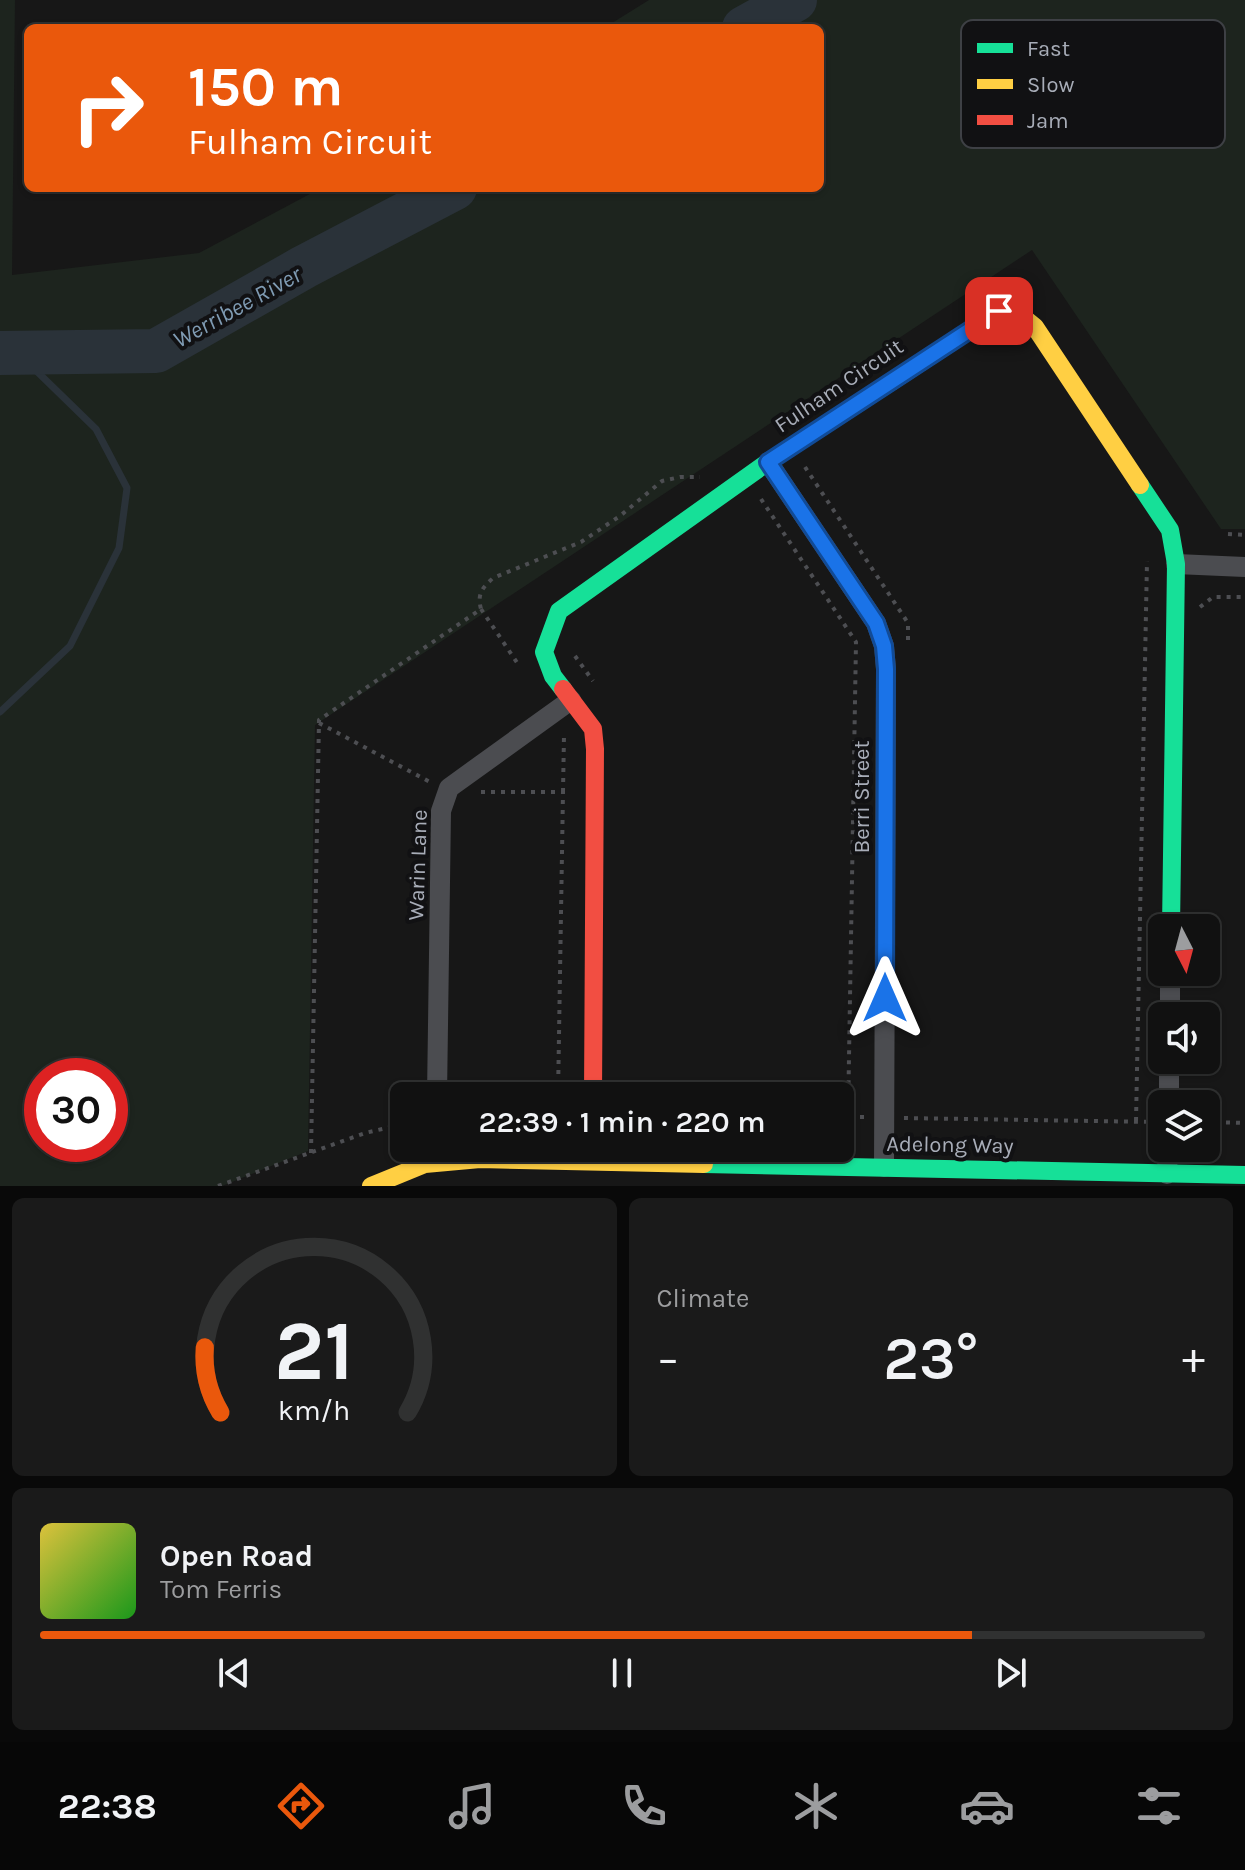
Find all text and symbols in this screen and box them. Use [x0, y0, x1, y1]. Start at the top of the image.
legend [961, 20, 1225, 148]
text: Fast [1027, 36, 1070, 62]
text: 150 m [188, 54, 343, 119]
icon: right [56, 56, 160, 160]
text: Slow [1027, 72, 1074, 98]
text: Jam [1027, 108, 1069, 134]
text: Fulham Circuit [188, 121, 432, 163]
water label: Werribee River [168, 260, 307, 354]
pin [965, 277, 1033, 345]
icon: arrive [977, 289, 1021, 333]
street label: Fulham Circuit [770, 334, 908, 438]
street label: Berri Street [849, 740, 875, 854]
street label: Warin Lane [403, 809, 433, 921]
north arrow [1148, 914, 1220, 986]
map controls [1148, 914, 1220, 1162]
position arrow [843, 956, 927, 1040]
button: sound [1148, 1002, 1220, 1074]
speed limit sign: 30 [24, 1058, 128, 1162]
button: layers [1148, 1090, 1220, 1162]
text: 22:39 · 1 min · 220 m [478, 1104, 766, 1140]
street label: Adelong Way [886, 1131, 1014, 1159]
text: Climate [657, 1283, 749, 1314]
text: 21 [274, 1303, 354, 1400]
text: 23° [883, 1324, 978, 1394]
text: − [657, 1333, 680, 1384]
text: + [1182, 1333, 1205, 1384]
text: km/h [278, 1394, 350, 1427]
text: Open Road [160, 1538, 313, 1574]
text: Tom Ferris [160, 1574, 282, 1605]
icon: previous [212, 1651, 256, 1695]
icon: pause [600, 1651, 644, 1695]
icon: next [989, 1651, 1033, 1695]
icon: directions [273, 1778, 329, 1834]
icon: music [444, 1778, 500, 1834]
icon: phone [616, 1778, 672, 1834]
icon: climate [788, 1778, 844, 1834]
icon: car [959, 1778, 1015, 1834]
icon: filters [1131, 1778, 1187, 1834]
text: 22:38 [58, 1785, 157, 1827]

